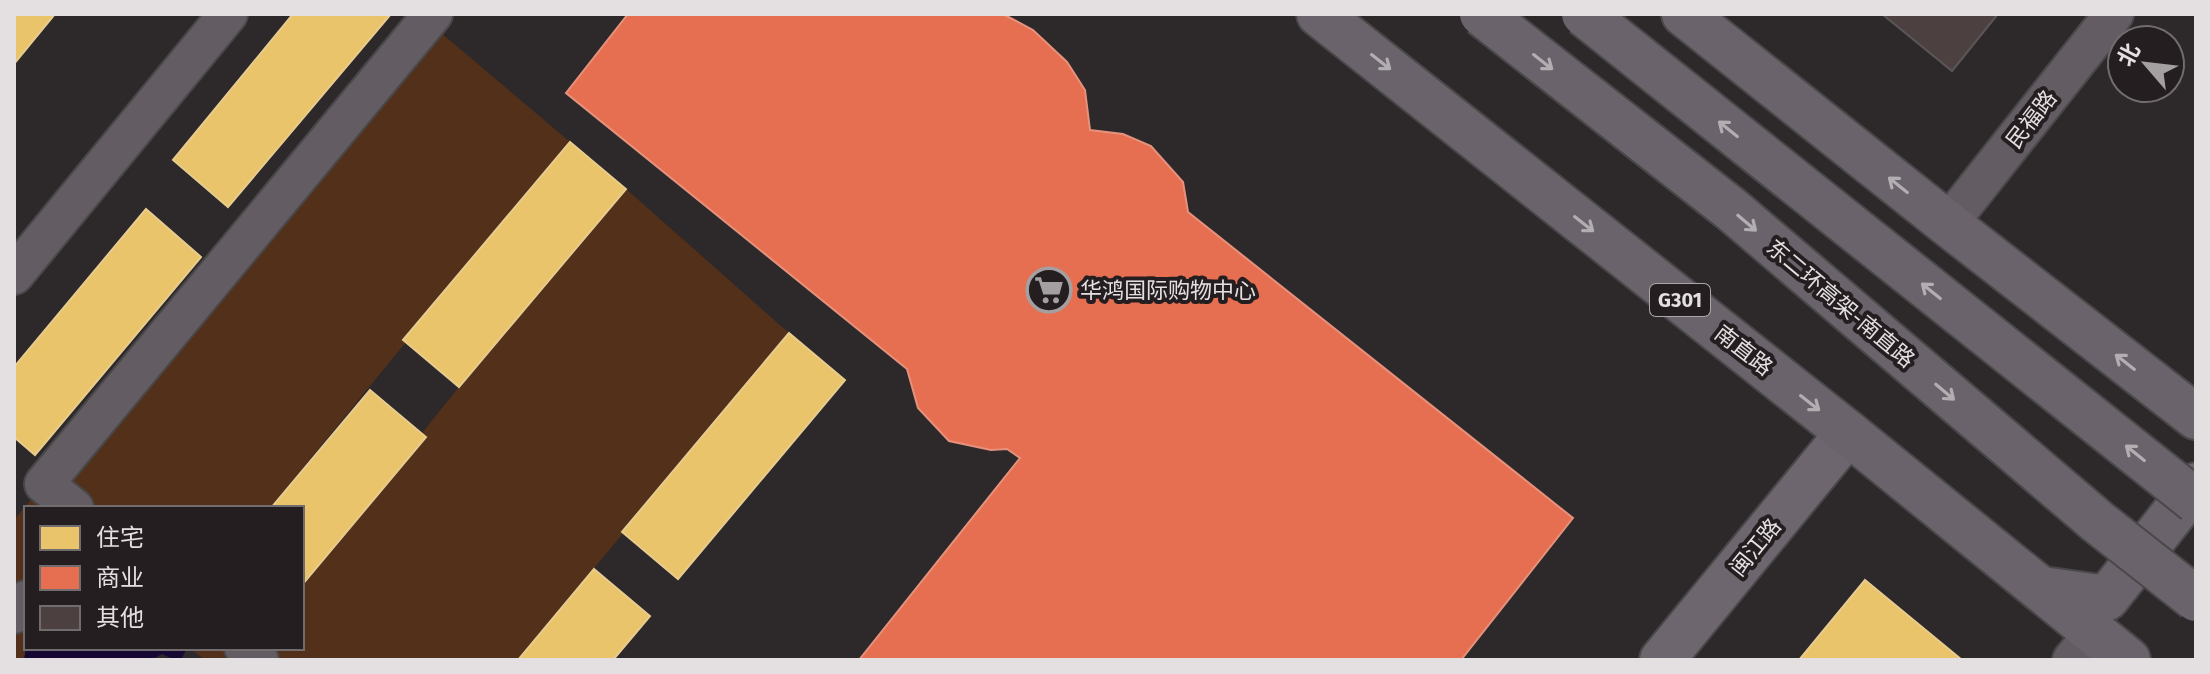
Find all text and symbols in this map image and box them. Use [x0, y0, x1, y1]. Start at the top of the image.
north arrow [2106, 24, 2186, 104]
text: 北 [2112, 39, 2146, 71]
one-way arrow [1532, 53, 1553, 71]
one-way arrow [1370, 54, 1391, 71]
street label: 民福路 [2000, 85, 2062, 154]
one-way arrow [1718, 120, 1739, 138]
one-way arrow [1888, 176, 1909, 193]
one-way arrow [1737, 214, 1757, 232]
one-way arrow [1573, 215, 1594, 233]
street label: 东二环高架-南直路 [1761, 234, 1920, 373]
supermarket icon: 华鸿国际购物中心 [1025, 266, 1073, 314]
place label: 华鸿国际购物中心 [1080, 277, 1256, 304]
one-way arrow [1922, 282, 1942, 300]
road number: G301 [1650, 284, 1710, 316]
street label: 南直路 [1709, 319, 1778, 381]
one-way arrow [2115, 353, 2136, 370]
one-way arrow [1935, 383, 1955, 401]
one-way arrow [1799, 394, 1820, 411]
one-way arrow [2125, 444, 2146, 462]
legend [24, 506, 304, 650]
street label: 闽江路 [1724, 513, 1787, 581]
text: 住宅 [96, 524, 144, 552]
text: 商业 [96, 564, 144, 592]
text: 其他 [96, 604, 144, 632]

